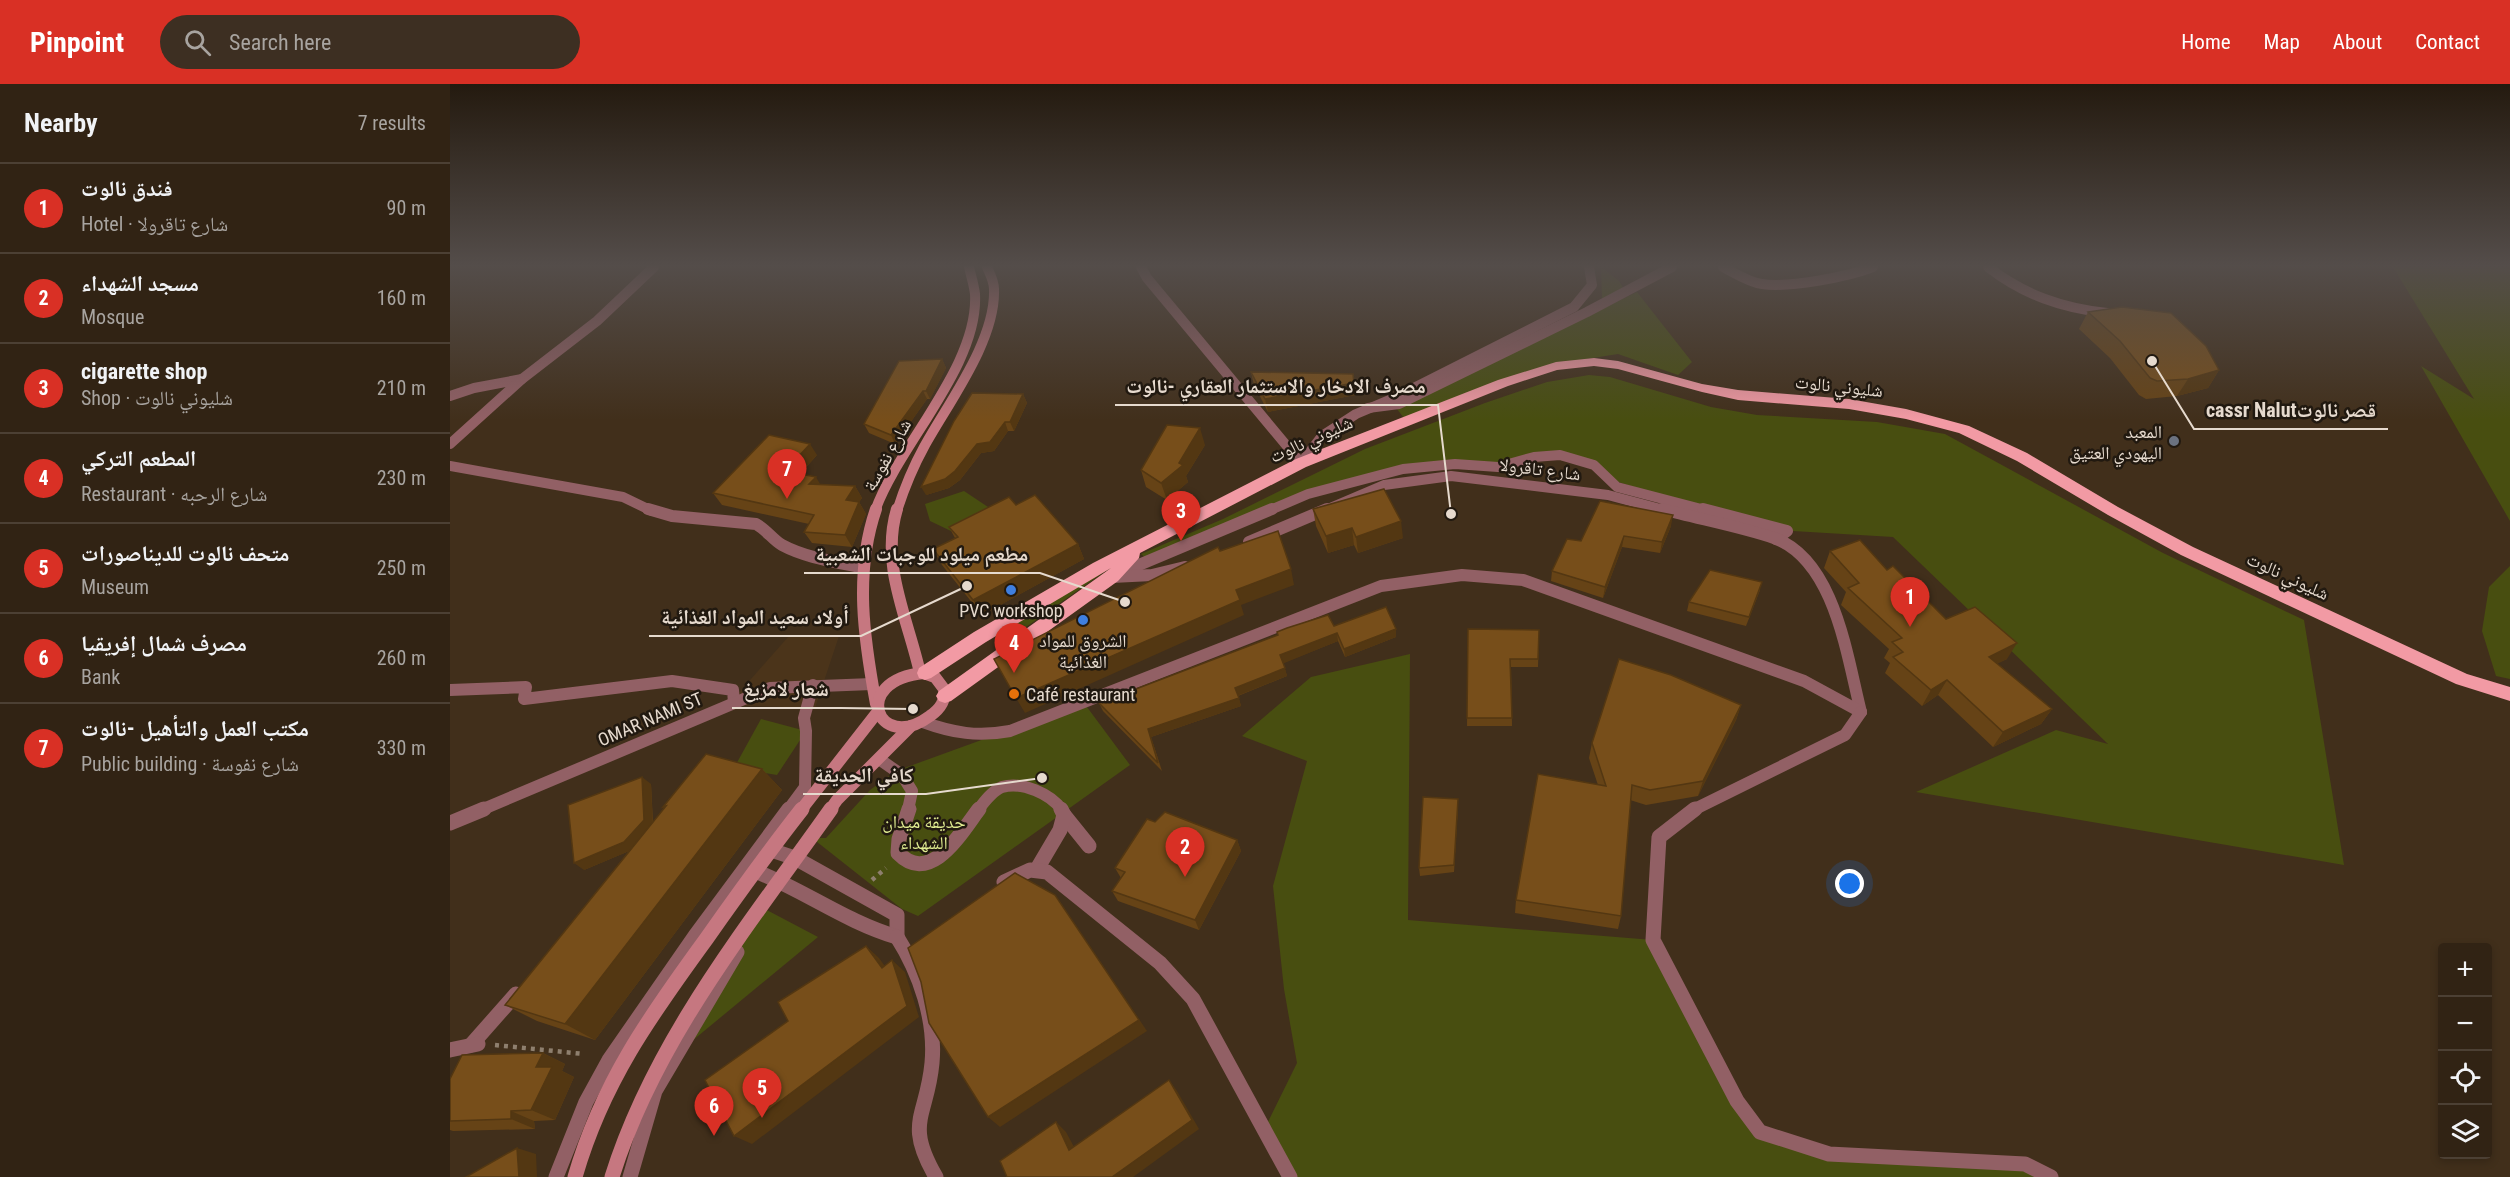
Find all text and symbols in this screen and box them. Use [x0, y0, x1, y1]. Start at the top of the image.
search box [160, 15, 580, 69]
text: Pinpoint [30, 26, 124, 59]
icon: search [181, 26, 214, 59]
text: Search here [229, 30, 331, 55]
text: Home [2181, 30, 2231, 54]
text: Map [2264, 30, 2300, 54]
text: About [2333, 30, 2382, 54]
text: Contact [2415, 30, 2480, 54]
text: Nearby [24, 108, 98, 138]
text: 7 results [358, 111, 426, 135]
text: فندق نالوت [81, 176, 173, 201]
text: 1 [38, 196, 49, 220]
text: 90 m [387, 196, 426, 220]
text: Hotel · شارع تاقرولا [81, 212, 228, 236]
text: مسجد الشهداء [81, 271, 199, 296]
text: 2 [38, 286, 49, 310]
text: 160 m [377, 286, 426, 310]
text: Mosque [81, 305, 144, 329]
text: cigarette shop [81, 359, 207, 384]
callout: مصرف الادخار والاستثمار العقاري -نالوت [1115, 367, 1438, 405]
street label: شليوني نالوت [1794, 371, 1884, 406]
text: مصرف الادخار والاستثمار العقاري -نالوت [1126, 374, 1426, 402]
text: 3 [38, 376, 49, 400]
text: 210 m [377, 376, 426, 400]
text: Shop · شليوني نالوت [81, 386, 233, 410]
callout: cassr Nalutقصر نالوت [2194, 391, 2388, 429]
text: cassr Nalutقصر نالوت [2206, 398, 2376, 422]
street label: شليوني نالوت [1266, 411, 1357, 471]
street label: شارع نفوسة [859, 416, 916, 495]
place label: المعبد اليهودي العتيق [2069, 421, 2162, 467]
marker: المعبد اليهودي العتيق [2167, 434, 2181, 448]
text: المطعم التركي [81, 446, 196, 471]
pin: 7 [768, 450, 806, 499]
street label: شارع تاقرولا [1498, 454, 1582, 485]
text: 4 [38, 466, 49, 490]
text: 230 m [377, 466, 426, 490]
text: Restaurant · شارع الرحبه [81, 482, 268, 506]
pin: 3 [1162, 492, 1200, 541]
callout: مطعم ميلود للوجبات الشعبية [804, 535, 1040, 573]
text: متحف نالوت للديناصورات [81, 541, 290, 566]
text: مطعم ميلود للوجبات الشعبية [816, 542, 1028, 568]
street label: شليوني نالوت [2242, 548, 2332, 608]
text: 5 [38, 556, 49, 580]
text: 250 m [377, 556, 426, 580]
text: Museum [81, 575, 149, 599]
pin: 1 [1890, 578, 1930, 627]
marker: PVC workshop [1004, 583, 1018, 597]
callout: أولاد سعيد المواد الغذائية [649, 598, 861, 636]
place label: PVC workshop [959, 600, 1063, 621]
text: أولاد سعيد المواد الغذائية [661, 604, 849, 629]
marker: الشروق للمواد الغذائية [1076, 613, 1090, 627]
pin: 4 [994, 624, 1034, 673]
place label: الشروق للمواد الغذائية [1039, 630, 1127, 672]
text: مصرف شمال إفريقيا [81, 631, 247, 656]
text: 6 [38, 646, 49, 670]
text: 260 m [377, 646, 426, 670]
text: Bank [81, 665, 120, 689]
callout: شعار لامزيغ [732, 670, 841, 708]
text: شعار لامزيغ [743, 677, 829, 703]
place label: Café restaurant [1026, 684, 1135, 705]
marker: Café restaurant [1007, 687, 1021, 701]
street label: OMAR NAMI ST [595, 688, 705, 750]
text: مكتب العمل والتأهيل -نالوت [81, 716, 309, 741]
text: 7 [38, 736, 49, 760]
text: 330 m [377, 736, 426, 760]
text: Public building · شارع نفوسة [81, 752, 299, 776]
callout: كافي الحديقة [803, 756, 926, 794]
text: كافي الحديقة [815, 763, 914, 791]
park label: حديقة ميدان الشهداء [882, 811, 966, 853]
pin: 2 [1166, 828, 1204, 877]
your location [1835, 869, 1864, 898]
map controls [2438, 943, 2492, 1159]
button: + [2438, 943, 2492, 997]
button: − [2438, 997, 2492, 1051]
button: locate [2438, 1051, 2492, 1105]
pin: 5 [742, 1068, 782, 1118]
pin: 6 [694, 1086, 734, 1136]
button: layers [2438, 1105, 2492, 1159]

